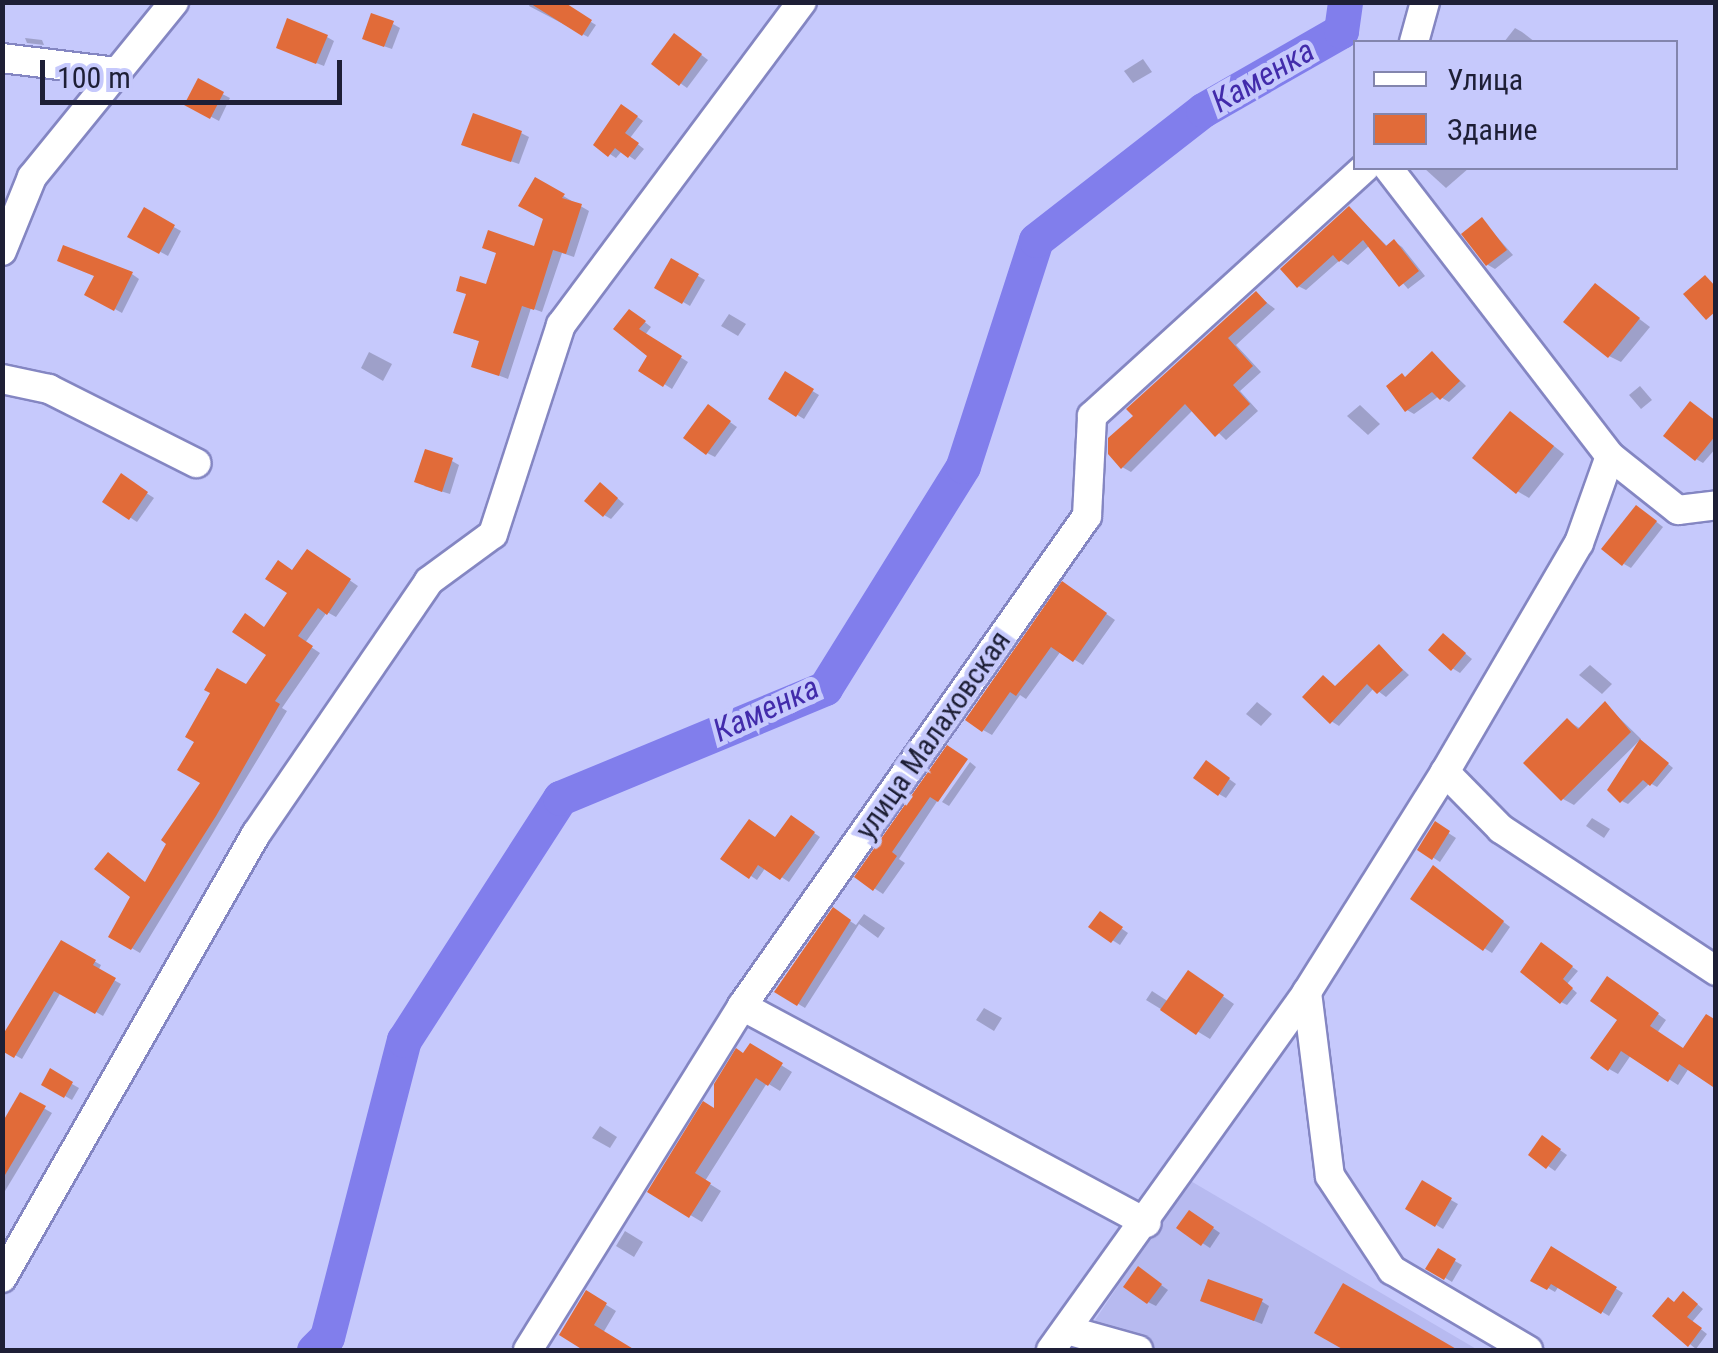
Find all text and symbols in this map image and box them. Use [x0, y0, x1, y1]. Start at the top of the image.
water label: Каменка [1205, 31, 1321, 121]
scale bar [45, 40, 348, 102]
legend [1353, 40, 1678, 170]
text: 100 m [57, 60, 131, 95]
text: Улица [1447, 62, 1523, 97]
text: Здание [1447, 112, 1538, 147]
street label: улица Малаховская [848, 624, 1018, 846]
water label: Каменка [707, 668, 825, 750]

